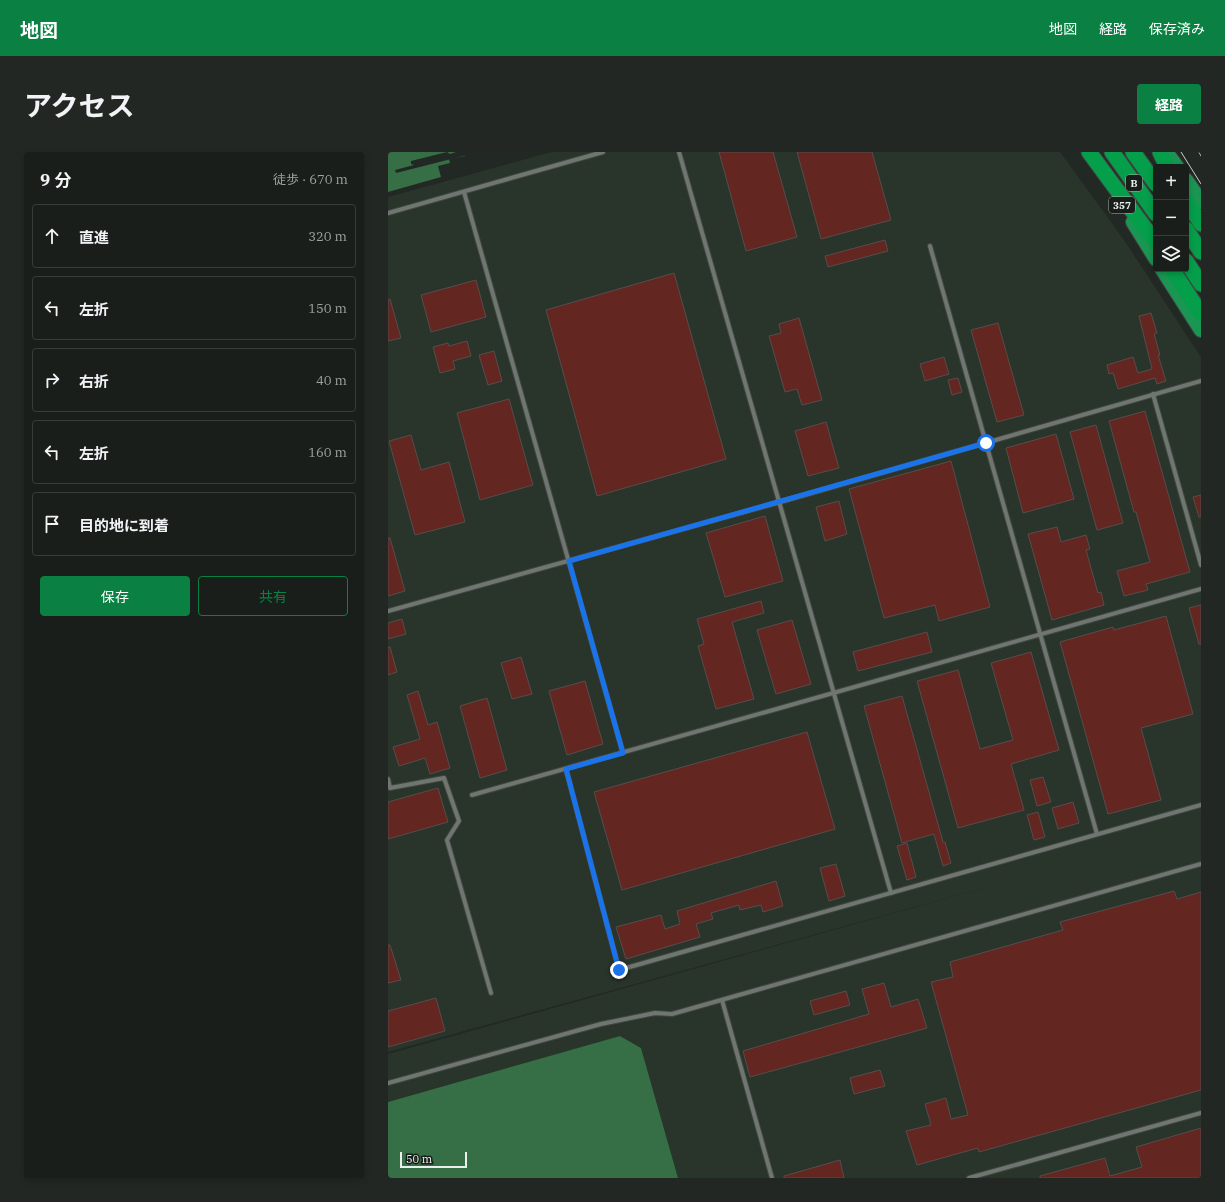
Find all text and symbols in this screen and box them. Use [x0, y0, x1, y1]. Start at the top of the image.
text: 地図 [20, 18, 58, 42]
text: 地図 [1049, 20, 1077, 38]
text: 経路 [1099, 20, 1127, 38]
text: 保存済み [1149, 20, 1205, 38]
button: 経路 [1137, 84, 1201, 124]
text: アクセス [24, 87, 135, 124]
map controls [1153, 164, 1189, 272]
button: + [1153, 164, 1189, 200]
text: 9 分 [40, 169, 71, 191]
text: 徒歩 · 670 m [273, 171, 348, 188]
road number: B [1126, 175, 1142, 191]
road number: 357 [1109, 197, 1135, 213]
button: − [1153, 200, 1189, 236]
icon: ahead [41, 225, 63, 247]
text: 直進 [79, 228, 109, 247]
text: 320 m [308, 228, 347, 245]
button: layers [1153, 236, 1189, 272]
icon: left [41, 297, 63, 319]
text: 左折 [79, 300, 109, 319]
text: 150 m [308, 300, 347, 317]
icon: right [41, 369, 63, 391]
text: 右折 [79, 372, 109, 391]
text: 40 m [316, 372, 347, 389]
route start [977, 434, 995, 452]
icon: left [41, 441, 63, 463]
text: 左折 [79, 444, 109, 463]
text: 160 m [308, 444, 347, 461]
icon: arrive [41, 513, 63, 535]
text: 目的地に到着 [79, 516, 169, 535]
button: 保存 [40, 576, 190, 616]
button: 共有 [198, 576, 348, 616]
route end [610, 961, 628, 979]
scale bar [400, 1150, 467, 1169]
text: 50 m [406, 1152, 432, 1166]

